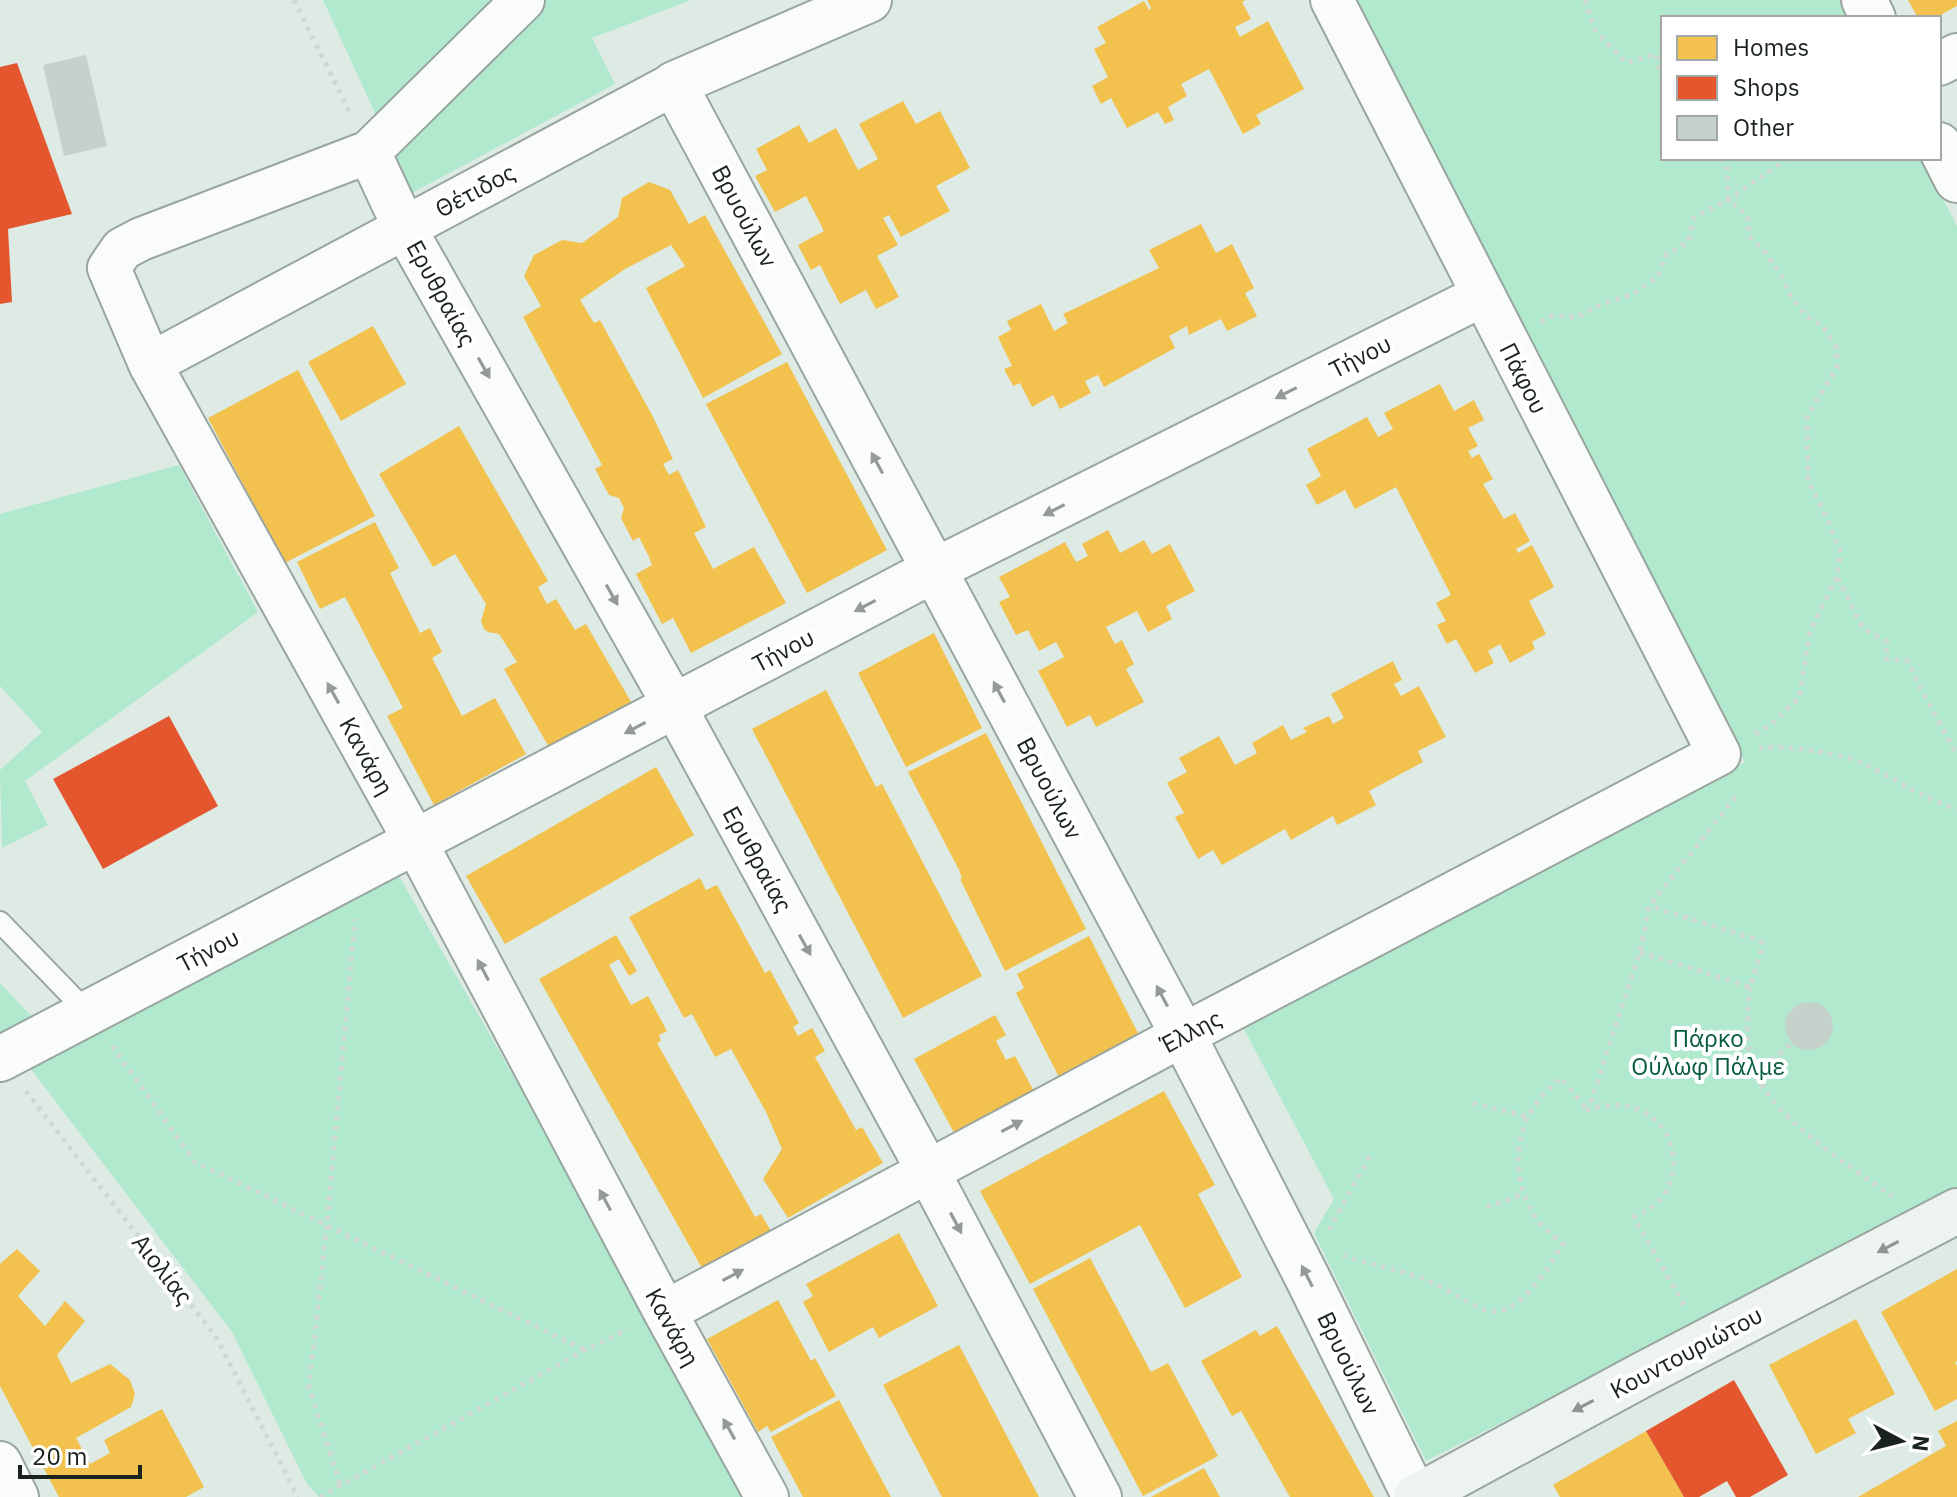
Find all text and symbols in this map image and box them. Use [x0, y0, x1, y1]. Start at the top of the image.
legend [1661, 16, 1941, 160]
text: Homes [1733, 31, 1809, 63]
text: Shops [1733, 71, 1800, 103]
text: Other [1733, 111, 1794, 143]
street label: Θέτιδος [429, 156, 521, 224]
street label: Βρυούλων [705, 159, 785, 273]
street label: Ερυθραίας [400, 234, 484, 352]
street label: Τήνου [1324, 327, 1396, 385]
street label: Πάφου [1492, 337, 1556, 419]
one-way arrow [477, 357, 491, 379]
one-way arrow [1275, 386, 1298, 400]
one-way arrow [870, 452, 884, 474]
one-way arrow [1042, 503, 1065, 516]
one-way arrow [605, 583, 619, 606]
one-way arrow [854, 599, 876, 613]
street label: Τήνου [747, 620, 819, 680]
one-way arrow [326, 681, 339, 704]
one-way arrow [993, 681, 1006, 704]
street label: Κανάρη [332, 711, 402, 801]
one-way arrow [624, 721, 647, 734]
street label: Βρυούλων [1010, 731, 1090, 845]
street label: Ερυθραίας [716, 800, 800, 918]
street label: Τήνου [172, 920, 244, 980]
one-way arrow [798, 933, 812, 956]
one-way arrow [477, 959, 490, 982]
one-way arrow [1155, 984, 1168, 1007]
street label: Έλλης [1154, 1002, 1227, 1061]
park label: Πάρκο Ούλωφ Πάλμε [1631, 1022, 1785, 1082]
one-way arrow [1001, 1119, 1024, 1133]
one-way arrow [599, 1189, 613, 1211]
one-way arrow [949, 1211, 962, 1234]
street label: Αιολίας [125, 1227, 201, 1311]
one-way arrow [1876, 1240, 1899, 1253]
one-way arrow [1300, 1265, 1313, 1288]
one-way arrow [722, 1268, 745, 1281]
street label: Κανάρη [638, 1282, 708, 1372]
street label: Κουντουριώτου [1604, 1298, 1768, 1406]
street label: Βρυούλων [1310, 1306, 1388, 1420]
one-way arrow [1572, 1399, 1594, 1413]
north arrow [1861, 1401, 1941, 1481]
one-way arrow [722, 1417, 736, 1440]
scale bar [20, 1429, 140, 1479]
text: N [1906, 1434, 1937, 1453]
text: 20 m [32, 1440, 87, 1472]

